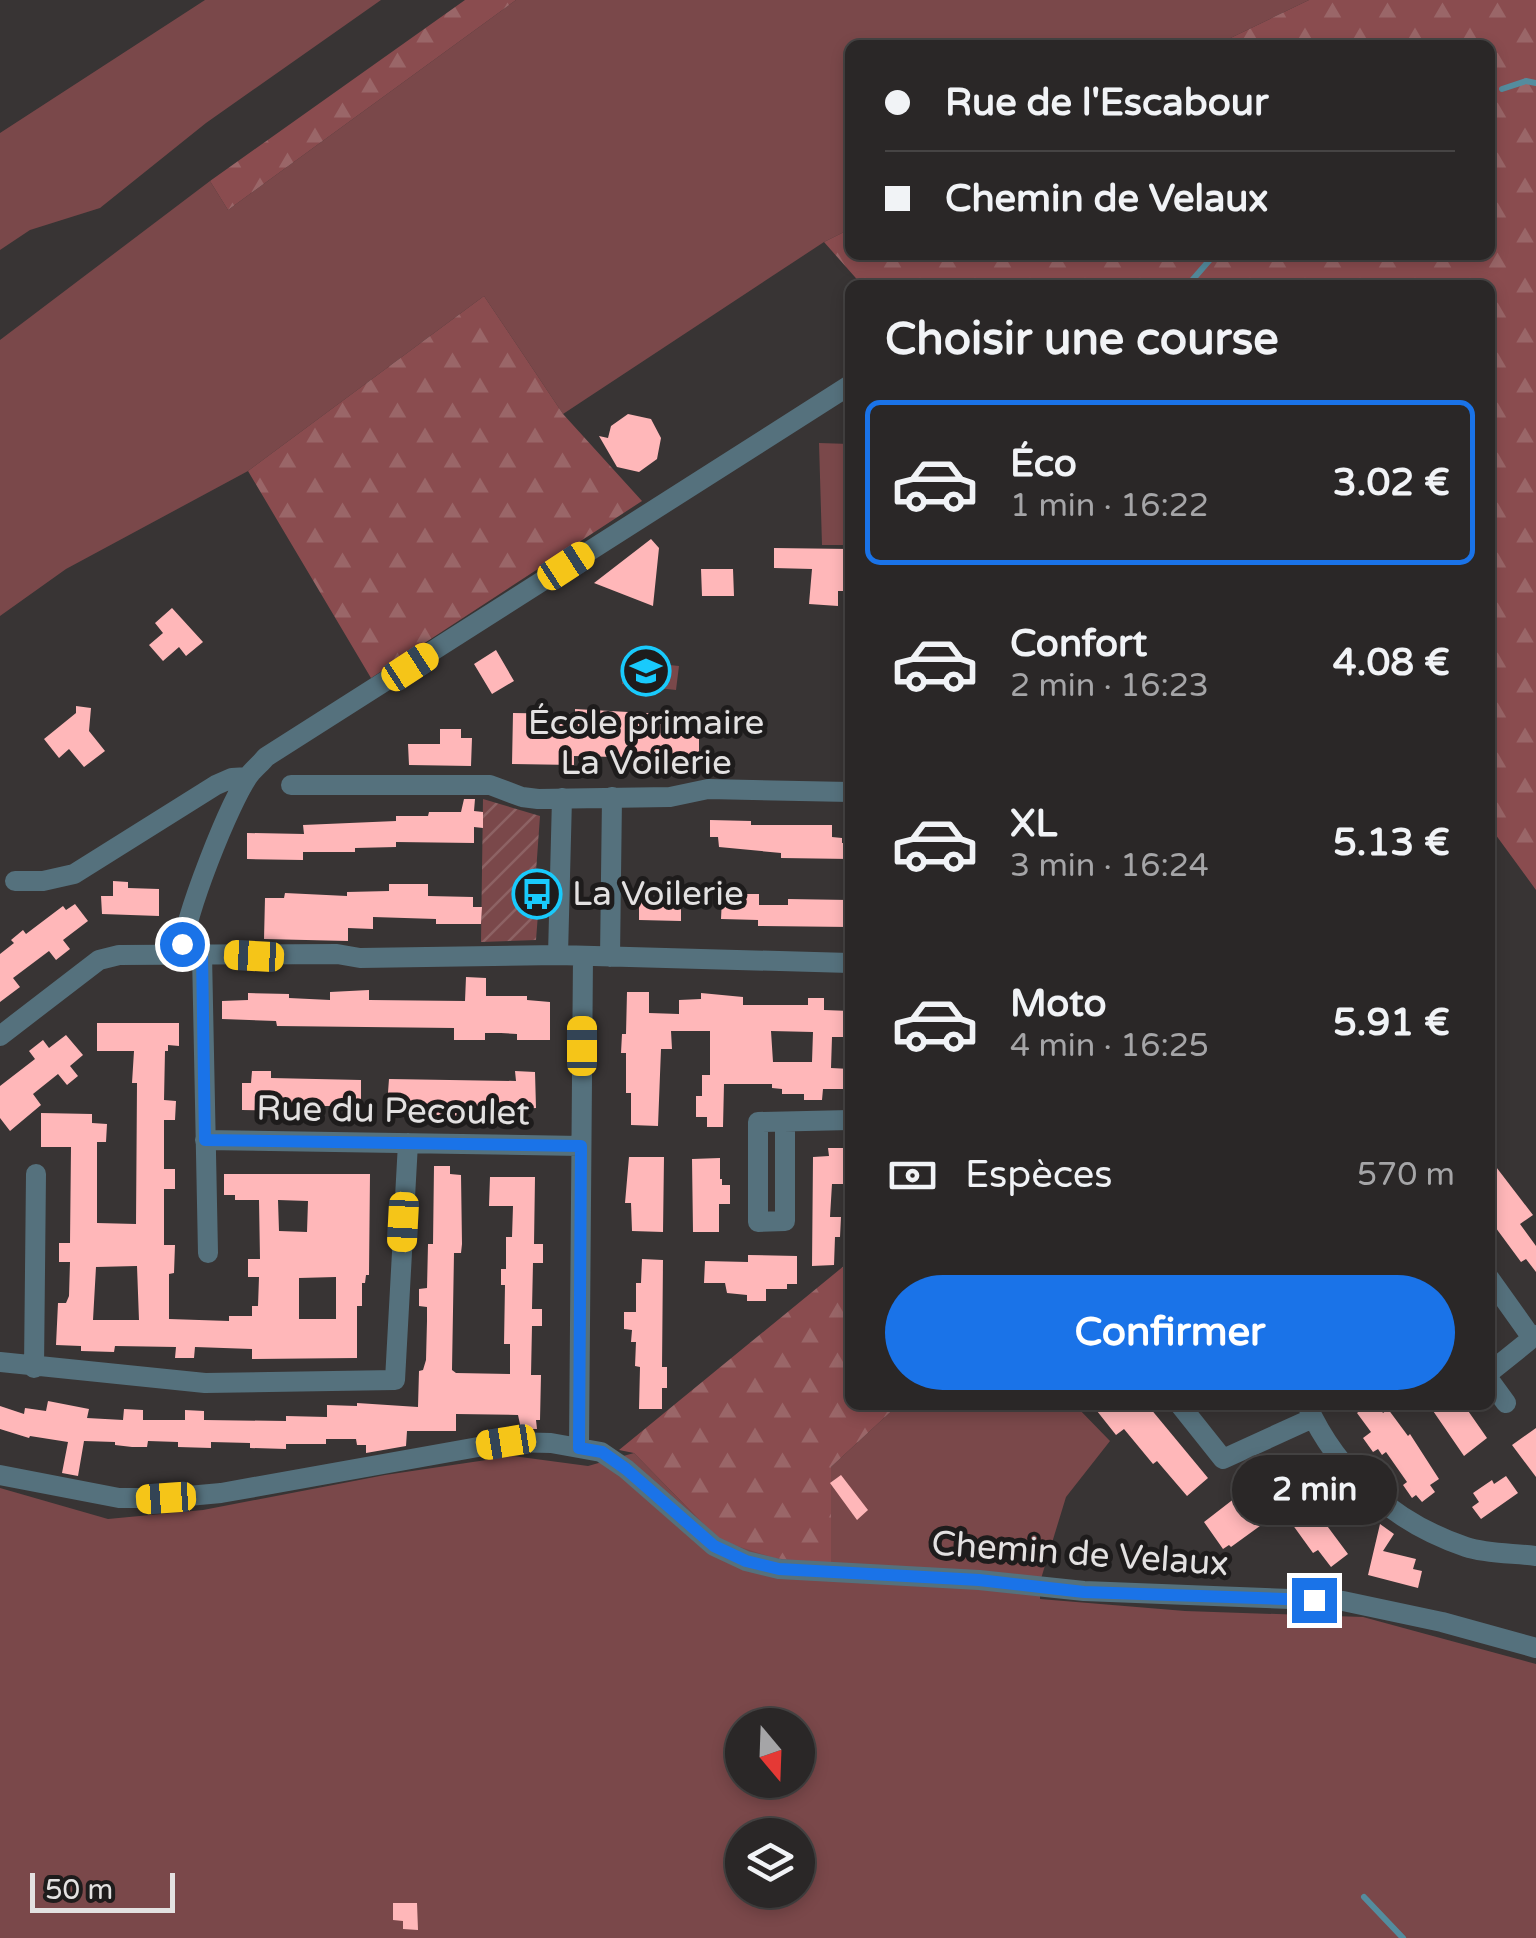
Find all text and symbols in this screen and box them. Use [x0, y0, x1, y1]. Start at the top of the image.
text: Rue de l'Escabour [945, 80, 1269, 126]
text: Chemin de Velaux [945, 176, 1268, 222]
text: Choisir une course [885, 313, 1279, 367]
icon: car [890, 438, 980, 528]
text: Éco [1010, 441, 1077, 487]
text: 3.02 € [1333, 460, 1450, 506]
text: 1 min · 16:22 [1010, 487, 1209, 525]
car [533, 537, 599, 595]
icon: car [890, 618, 980, 708]
text: Confort [1010, 621, 1147, 667]
car [377, 638, 443, 696]
text: 4.08 € [1333, 640, 1450, 686]
school or university icon: École primaire La Voilerie [620, 645, 672, 697]
text: 2 min · 16:23 [1010, 667, 1209, 705]
place label: École primaire La Voilerie [528, 702, 764, 784]
icon: car [890, 798, 980, 888]
text: XL [1010, 801, 1057, 847]
text: 5.13 € [1333, 820, 1450, 866]
text: 3 min · 16:24 [1010, 847, 1209, 885]
bus stop icon: La Voilerie [511, 868, 563, 920]
place label: La Voilerie [572, 873, 744, 915]
route start [160, 922, 205, 967]
car [223, 939, 285, 973]
icon: car [890, 978, 980, 1068]
text: Moto [1010, 981, 1106, 1027]
text: 5.91 € [1333, 1000, 1450, 1046]
car [567, 1016, 597, 1076]
text: 4 min · 16:25 [1010, 1027, 1209, 1065]
street label: Rue du Pecoulet [256, 1088, 530, 1134]
icon: cash [885, 1148, 940, 1203]
text: Espèces [965, 1152, 1113, 1198]
text: 570 m [1357, 1156, 1455, 1194]
car [386, 1191, 420, 1253]
button: Confirmer [885, 1275, 1455, 1390]
car [474, 1422, 538, 1462]
callout: 2 min [1232, 1455, 1396, 1525]
text: 2 min [1272, 1471, 1357, 1509]
car [135, 1481, 197, 1515]
street label: Chemin de Velaux [930, 1523, 1230, 1585]
route end [1292, 1578, 1337, 1623]
north arrow [725, 1708, 815, 1798]
map controls [725, 1708, 815, 1908]
button: layers [725, 1818, 815, 1908]
scale bar [30, 1868, 175, 1912]
text: 50 m [45, 1873, 113, 1907]

